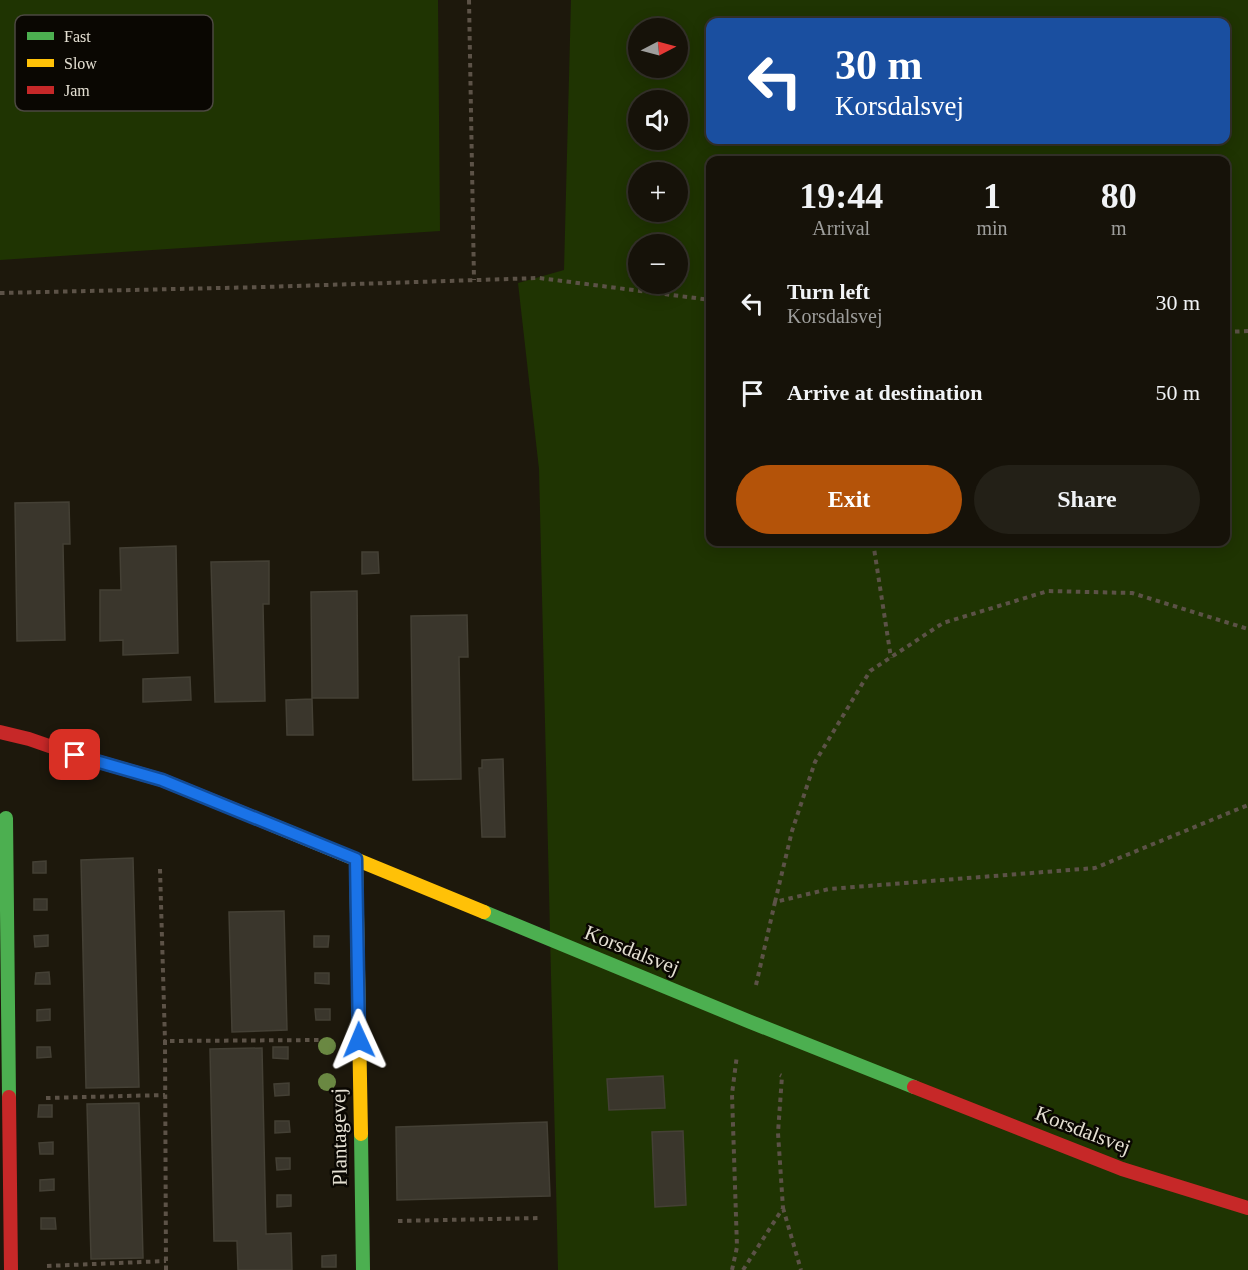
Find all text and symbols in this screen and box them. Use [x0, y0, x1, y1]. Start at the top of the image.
legend [15, 15, 213, 111]
north arrow [628, 18, 688, 78]
map controls [628, 18, 688, 294]
text: Fast [64, 28, 91, 45]
icon: left [736, 42, 814, 120]
text: 30 m [835, 42, 923, 88]
text: Slow [64, 55, 97, 72]
text: Jam [64, 82, 90, 99]
button: sound [628, 90, 688, 150]
text: Korsdalsvej [835, 91, 964, 121]
button: + [628, 162, 688, 222]
text: 19:44 [799, 176, 883, 216]
text: 1 [983, 176, 1001, 216]
text: 80 [1101, 176, 1137, 216]
text: Arrival [812, 217, 870, 239]
text: min [976, 217, 1008, 239]
text: m [1111, 217, 1127, 239]
button: − [628, 234, 688, 294]
text: Turn left [787, 279, 870, 304]
icon: left [736, 287, 769, 320]
text: 30 m [1155, 290, 1200, 315]
text: Korsdalsvej [787, 305, 883, 327]
icon: arrive [736, 377, 769, 410]
text: Arrive at destination [787, 380, 983, 405]
text: 50 m [1155, 380, 1200, 405]
button: Exit [736, 465, 962, 534]
button: Share [974, 465, 1200, 534]
pin [49, 729, 100, 780]
icon: arrive [58, 738, 91, 771]
street label: Korsdalsvej [581, 920, 683, 980]
position arrow [327, 1008, 391, 1072]
street label: Plantagevej [326, 1088, 352, 1186]
street label: Korsdalsvej [1032, 1101, 1134, 1159]

